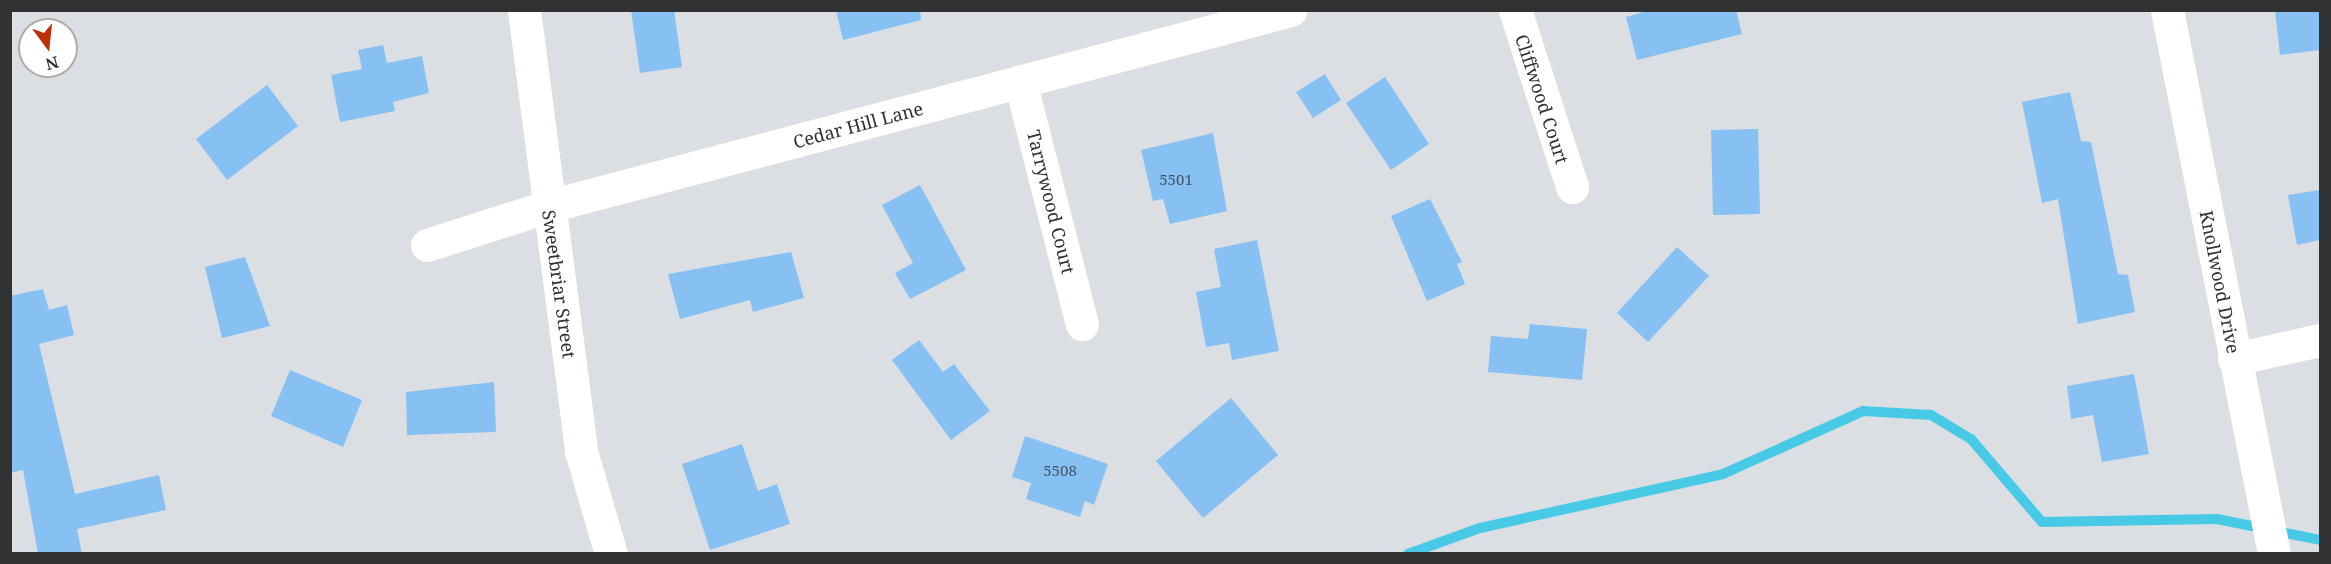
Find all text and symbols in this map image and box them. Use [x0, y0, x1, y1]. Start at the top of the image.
north arrow [18, 18, 78, 78]
street label: Cliffwood Court [1511, 32, 1573, 166]
text: N [43, 51, 61, 76]
street label: Cedar Hill Lane [791, 97, 925, 153]
street label: Tarrywood Court [1023, 128, 1079, 276]
house number: 5501 [1159, 171, 1193, 189]
street label: Sweetbriar Street [538, 208, 580, 360]
street label: Knollwood Drive [2196, 209, 2244, 355]
house number: 5508 [1043, 462, 1077, 480]

